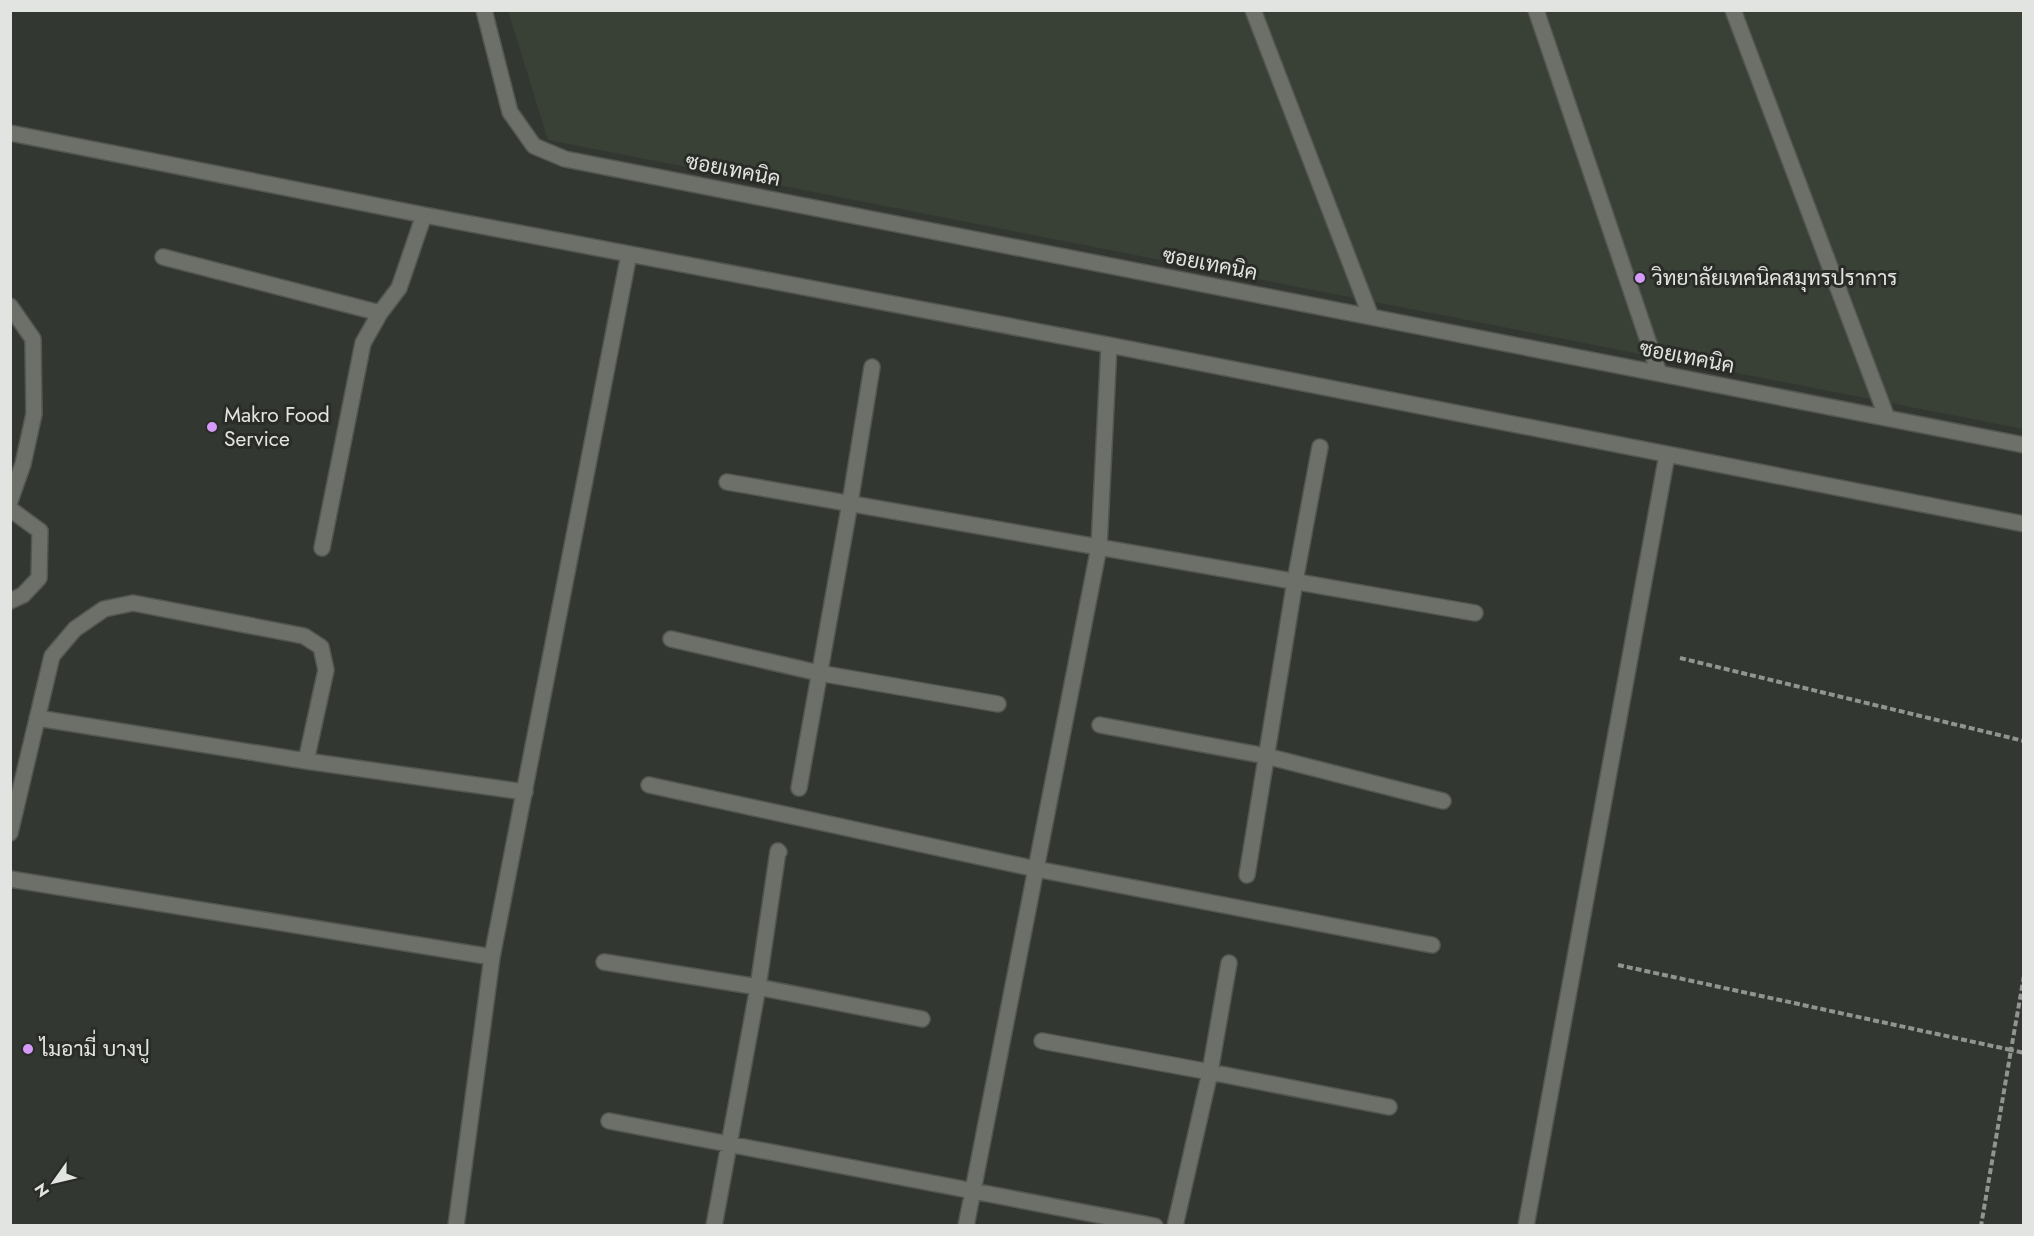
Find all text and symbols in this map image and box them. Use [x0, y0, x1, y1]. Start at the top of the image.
street label: ซอยเทคนิค [683, 146, 783, 194]
street label: ซอยเทคนิค [1160, 240, 1260, 288]
place label: วิทยาลัยเทคนิคสมุทรปราการ [1652, 263, 1898, 293]
marker: วิทยาลัยเทคนิคสมุทรปราการ [1633, 271, 1647, 285]
street label: ซอยเทคนิค [1637, 333, 1737, 381]
place label: Makro Food Service [224, 400, 330, 454]
marker: Makro Food Service [205, 420, 219, 434]
place label: ไมอามี่ บางปู [38, 1029, 150, 1064]
marker: ไมอามี่ บางปู [21, 1042, 35, 1056]
north arrow [24, 1152, 84, 1212]
text: N [29, 1178, 55, 1202]

